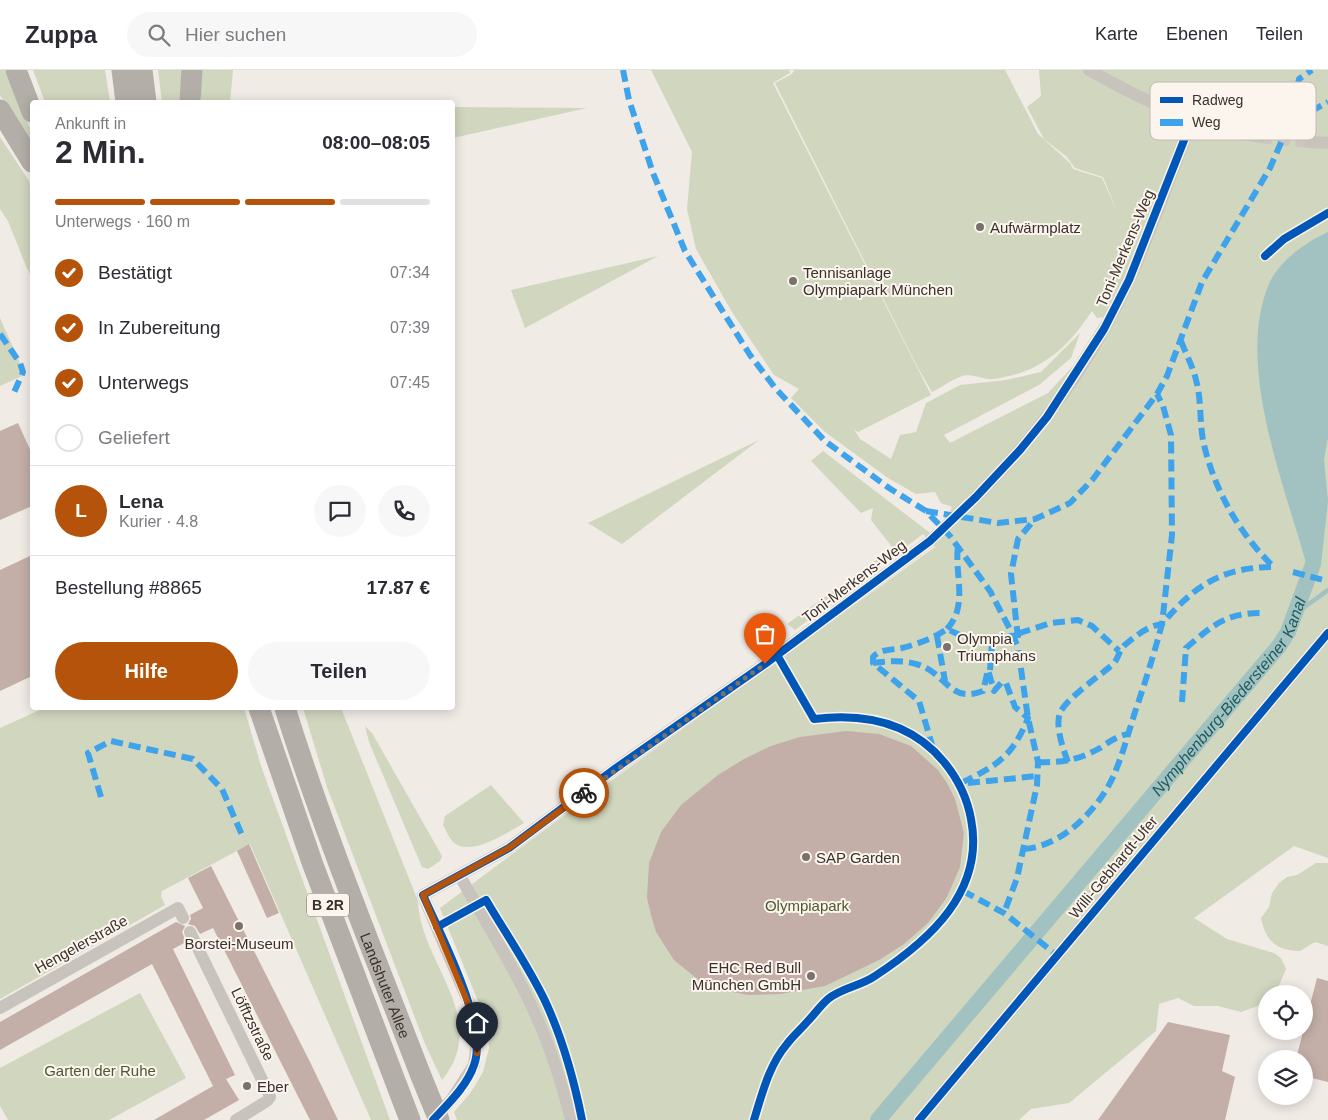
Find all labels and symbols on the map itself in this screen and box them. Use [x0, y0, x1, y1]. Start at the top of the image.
legend [1150, 82, 1316, 140]
text: Radweg [1192, 92, 1243, 108]
text: Weg [1192, 114, 1221, 130]
street label: Toni-Merkens-Weg [1093, 187, 1157, 309]
place label: Aufwärmplatz [990, 219, 1081, 236]
marker: Aufwärmplatz [974, 221, 986, 233]
place label: Tennisanlage Olympiapark München [803, 264, 953, 298]
marker: Tennisanlage Olympiapark München [787, 275, 799, 287]
street label: Toni-Merkens-Weg [799, 536, 909, 626]
water label: Nymphenburg-Biedersteiner Kanal [1148, 595, 1309, 799]
pin [744, 613, 786, 664]
place label: Olympia Triumphans [957, 630, 1036, 664]
marker: Olympia Triumphans [941, 641, 953, 653]
courier [559, 768, 609, 818]
street label: Willi-Gebhardt-Ufer [1065, 812, 1161, 922]
place label: SAP Garden [816, 849, 900, 866]
marker: SAP Garden [800, 851, 812, 863]
road number: B 2R [307, 894, 349, 916]
park label: Olympiapark [765, 897, 850, 914]
street label: Hengelerstraße [32, 912, 130, 976]
marker: Borstei-Museum [233, 920, 245, 932]
street label: Landshuter Allee [357, 930, 414, 1040]
place label: Borstei-Museum [184, 935, 294, 952]
place label: EHC Red Bull München GmbH [692, 959, 801, 993]
marker: EHC Red Bull München GmbH [805, 970, 817, 982]
street label: Löfftzstraße [228, 985, 278, 1063]
pin [456, 1002, 498, 1053]
park label: Garten der Ruhe [44, 1062, 156, 1079]
place label: Eber [257, 1078, 289, 1095]
marker: Eber [241, 1080, 253, 1092]

